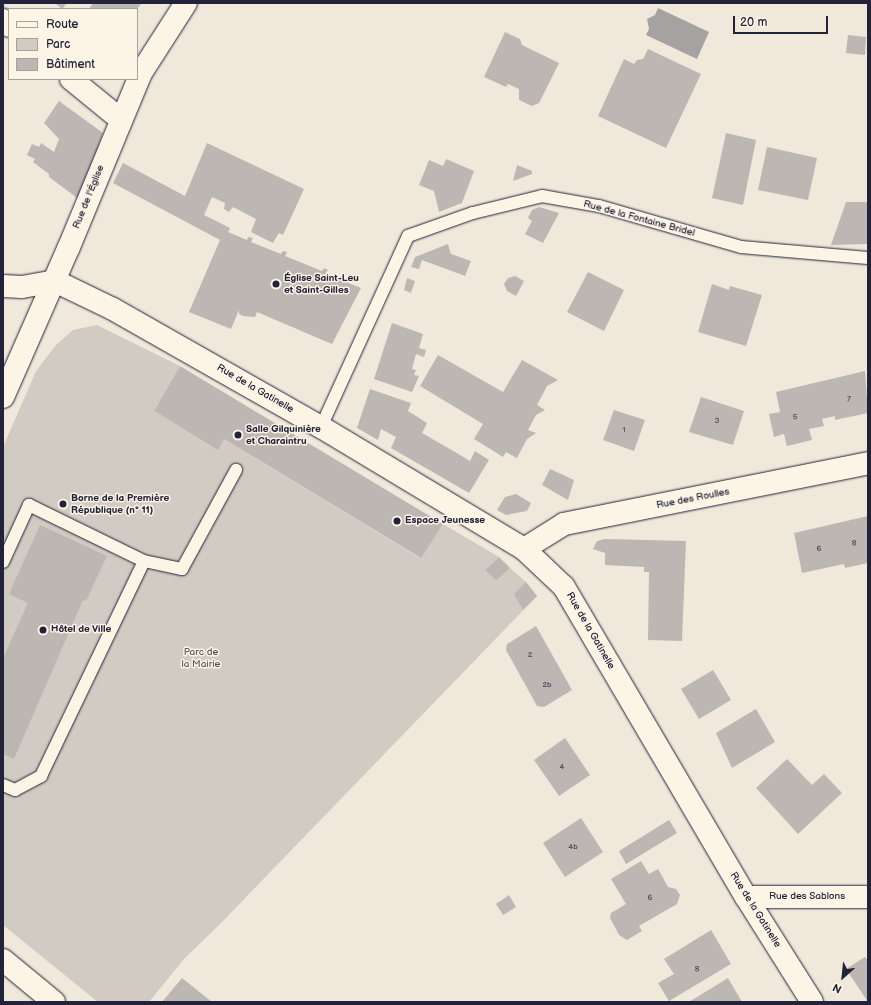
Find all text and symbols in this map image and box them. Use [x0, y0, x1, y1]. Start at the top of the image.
legend [8, 8, 138, 80]
scale bar [735, 8, 830, 34]
text: 20 m [740, 15, 767, 30]
text: Route [46, 17, 78, 32]
text: Parc [46, 37, 70, 52]
text: Bâtiment [46, 57, 95, 72]
street label: Rue de l'Église [71, 163, 107, 231]
street label: Rue de la Fontaine Bridel [582, 198, 696, 240]
place label: Église Saint-Leu et Saint-Gilles [284, 272, 359, 296]
marker: Église Saint-Leu et Saint-Gilles [271, 279, 281, 289]
street label: Rue de la Gatinelle [214, 362, 296, 416]
house number: 7 [847, 394, 851, 404]
house number: 5 [793, 412, 797, 422]
house number: 3 [715, 416, 719, 426]
place label: Salle Gilquinière et Charaintru [246, 423, 321, 446]
house number: 1 [622, 425, 626, 435]
marker: Salle Gilquinière et Charaintru [233, 430, 243, 440]
street label: Rue des Roulles [655, 486, 731, 512]
place label: Borne de la Première République (n° 11) [71, 492, 169, 516]
marker: Borne de la Première République (n° 11) [58, 499, 68, 509]
place label: Espace Jeunesse [405, 515, 485, 527]
marker: Espace Jeunesse [392, 516, 402, 526]
house number: 8 [852, 538, 856, 548]
house number: 6 [817, 544, 821, 554]
street label: Rue de la Gatinelle [563, 590, 617, 672]
place label: Hôtel de Ville [51, 624, 112, 636]
marker: Hôtel de Ville [38, 625, 48, 635]
park label: Parc de la Mairie [181, 646, 221, 670]
house number: 2 [528, 650, 532, 660]
house number: 2b [542, 680, 552, 690]
house number: 4 [560, 762, 564, 772]
house number: 4b [568, 842, 578, 852]
street label: Rue de la Gatinelle [727, 870, 783, 950]
street label: Rue des Sablons [769, 891, 845, 903]
house number: 6 [648, 893, 652, 903]
north arrow [823, 957, 863, 997]
house number: 8 [695, 964, 699, 974]
text: N [831, 980, 844, 996]

